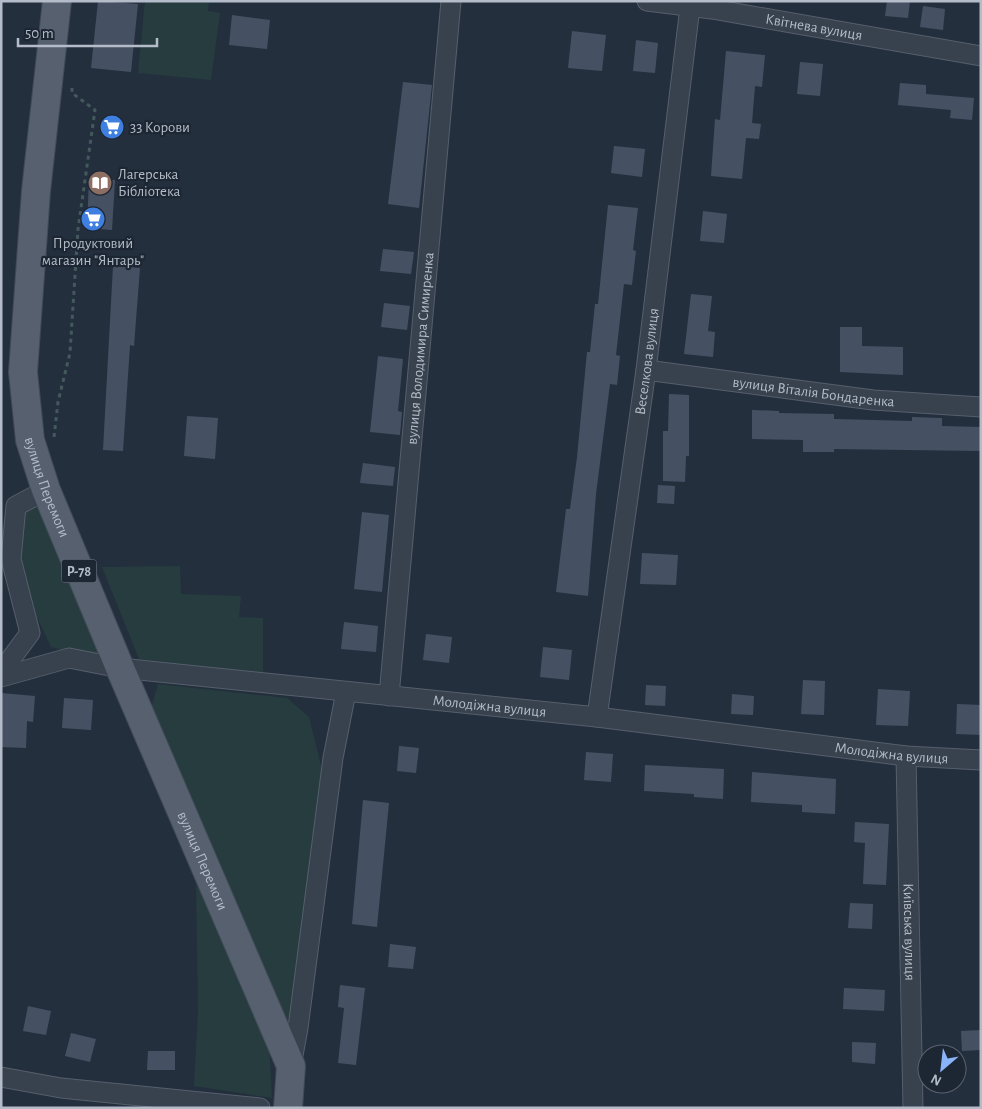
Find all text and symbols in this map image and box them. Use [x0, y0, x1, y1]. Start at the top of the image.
street label: Квітнева вулиця [764, 11, 864, 43]
scale bar [18, 15, 156, 47]
text: 50 m [25, 26, 54, 41]
supermarket icon: 33 Корови [99, 114, 125, 140]
place label: 33 Корови [130, 120, 190, 135]
place label: Лагерська Бібліотека [118, 167, 181, 199]
library icon: Лагерська Бібліотека [87, 170, 113, 196]
supermarket icon: Продуктовий магазин "Янтарь" [80, 206, 106, 232]
place label: Продуктовий магазин "Янтарь" [42, 236, 144, 268]
street label: вулиця Володимира Симиренка [404, 252, 437, 445]
street label: Веселкова вулиця [633, 307, 661, 416]
street label: вулиця Віталія Бондаренка [732, 375, 895, 409]
street label: вулиця Перемоги [22, 435, 72, 540]
road number: Р-78 [62, 560, 96, 582]
street label: Молодіжна вулиця [432, 693, 547, 720]
street label: Молодіжна вулиця [834, 740, 949, 766]
street label: вулиця Перемоги [175, 809, 230, 912]
street label: Київська вулиця [901, 883, 917, 981]
north arrow [917, 1044, 967, 1094]
text: N [929, 1071, 944, 1088]

